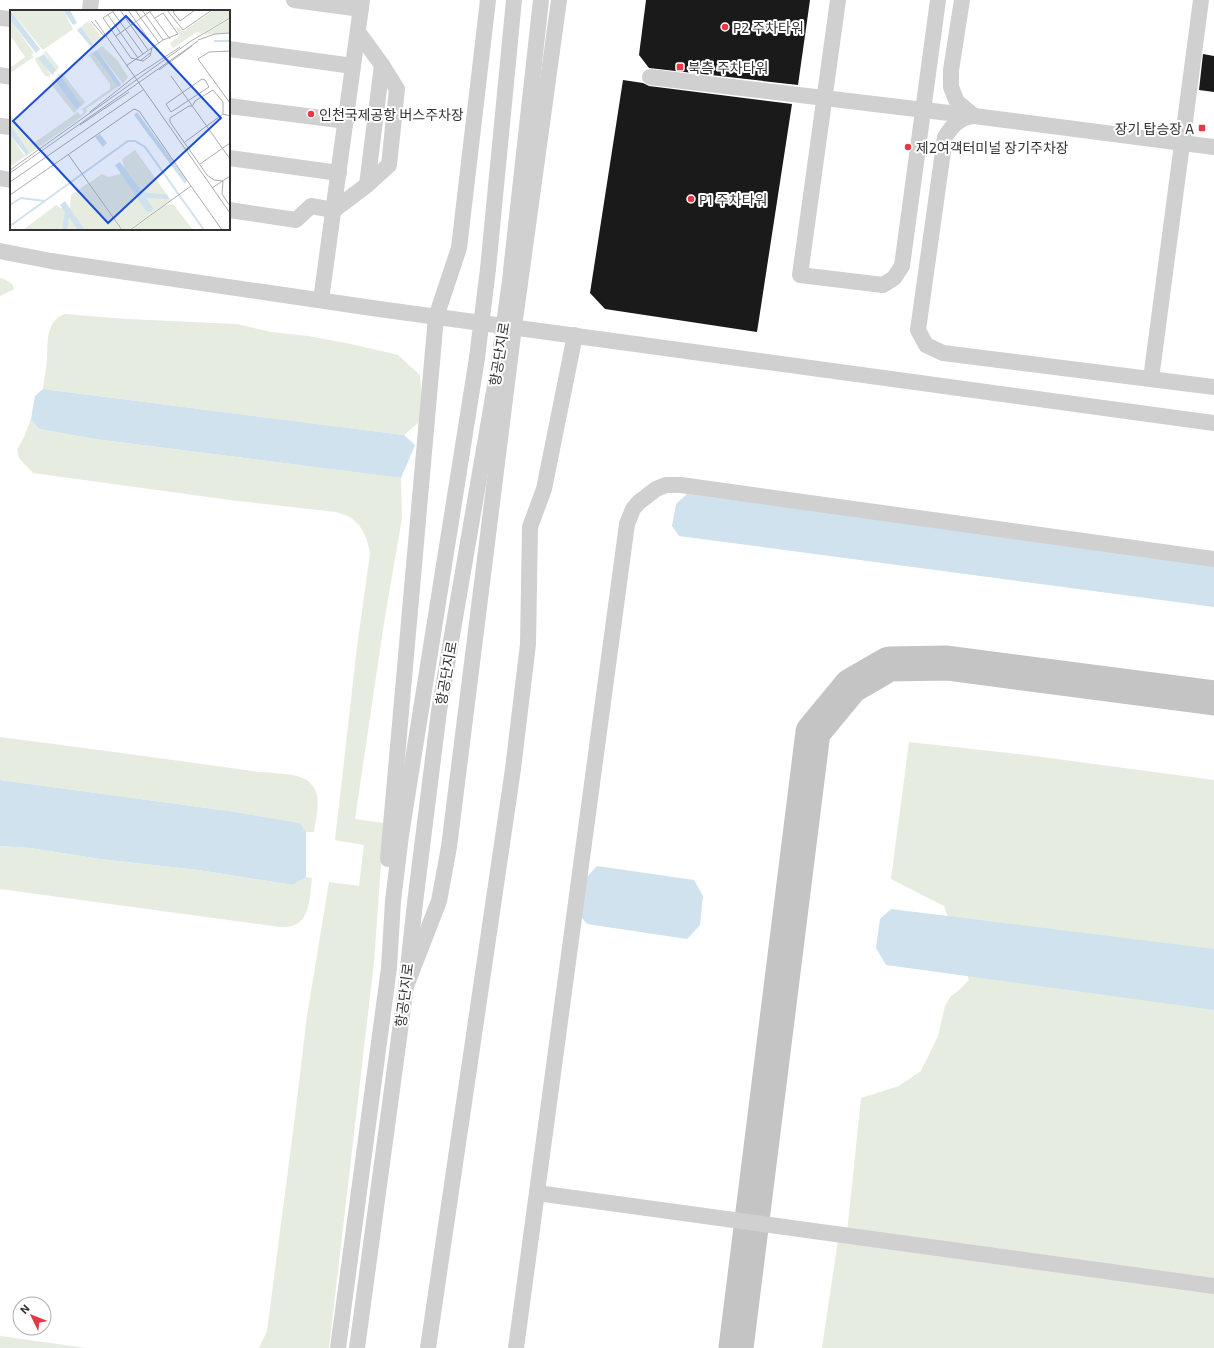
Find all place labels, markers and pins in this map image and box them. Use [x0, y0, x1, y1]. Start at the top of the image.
place label: P2 주차타워 [733, 19, 804, 36]
marker: P2 주차타워 [720, 22, 730, 32]
place label: 북측 주차타워 [688, 59, 768, 76]
marker: 북측 주차타워 [675, 62, 685, 72]
place label: 인천국제공항 버스주차장 [319, 106, 464, 123]
marker: 인천국제공항 버스주차장 [306, 109, 316, 119]
place label: 장기 탑승장 A [1115, 120, 1194, 137]
marker: 장기 탑승장 A [1197, 123, 1207, 133]
place label: 제2여객터미널 장기주차장 [916, 139, 1069, 156]
marker: 제2여객터미널 장기주차장 [903, 142, 913, 152]
place label: P1 주차타워 [699, 191, 767, 208]
marker: P1 주차타워 [686, 194, 696, 204]

